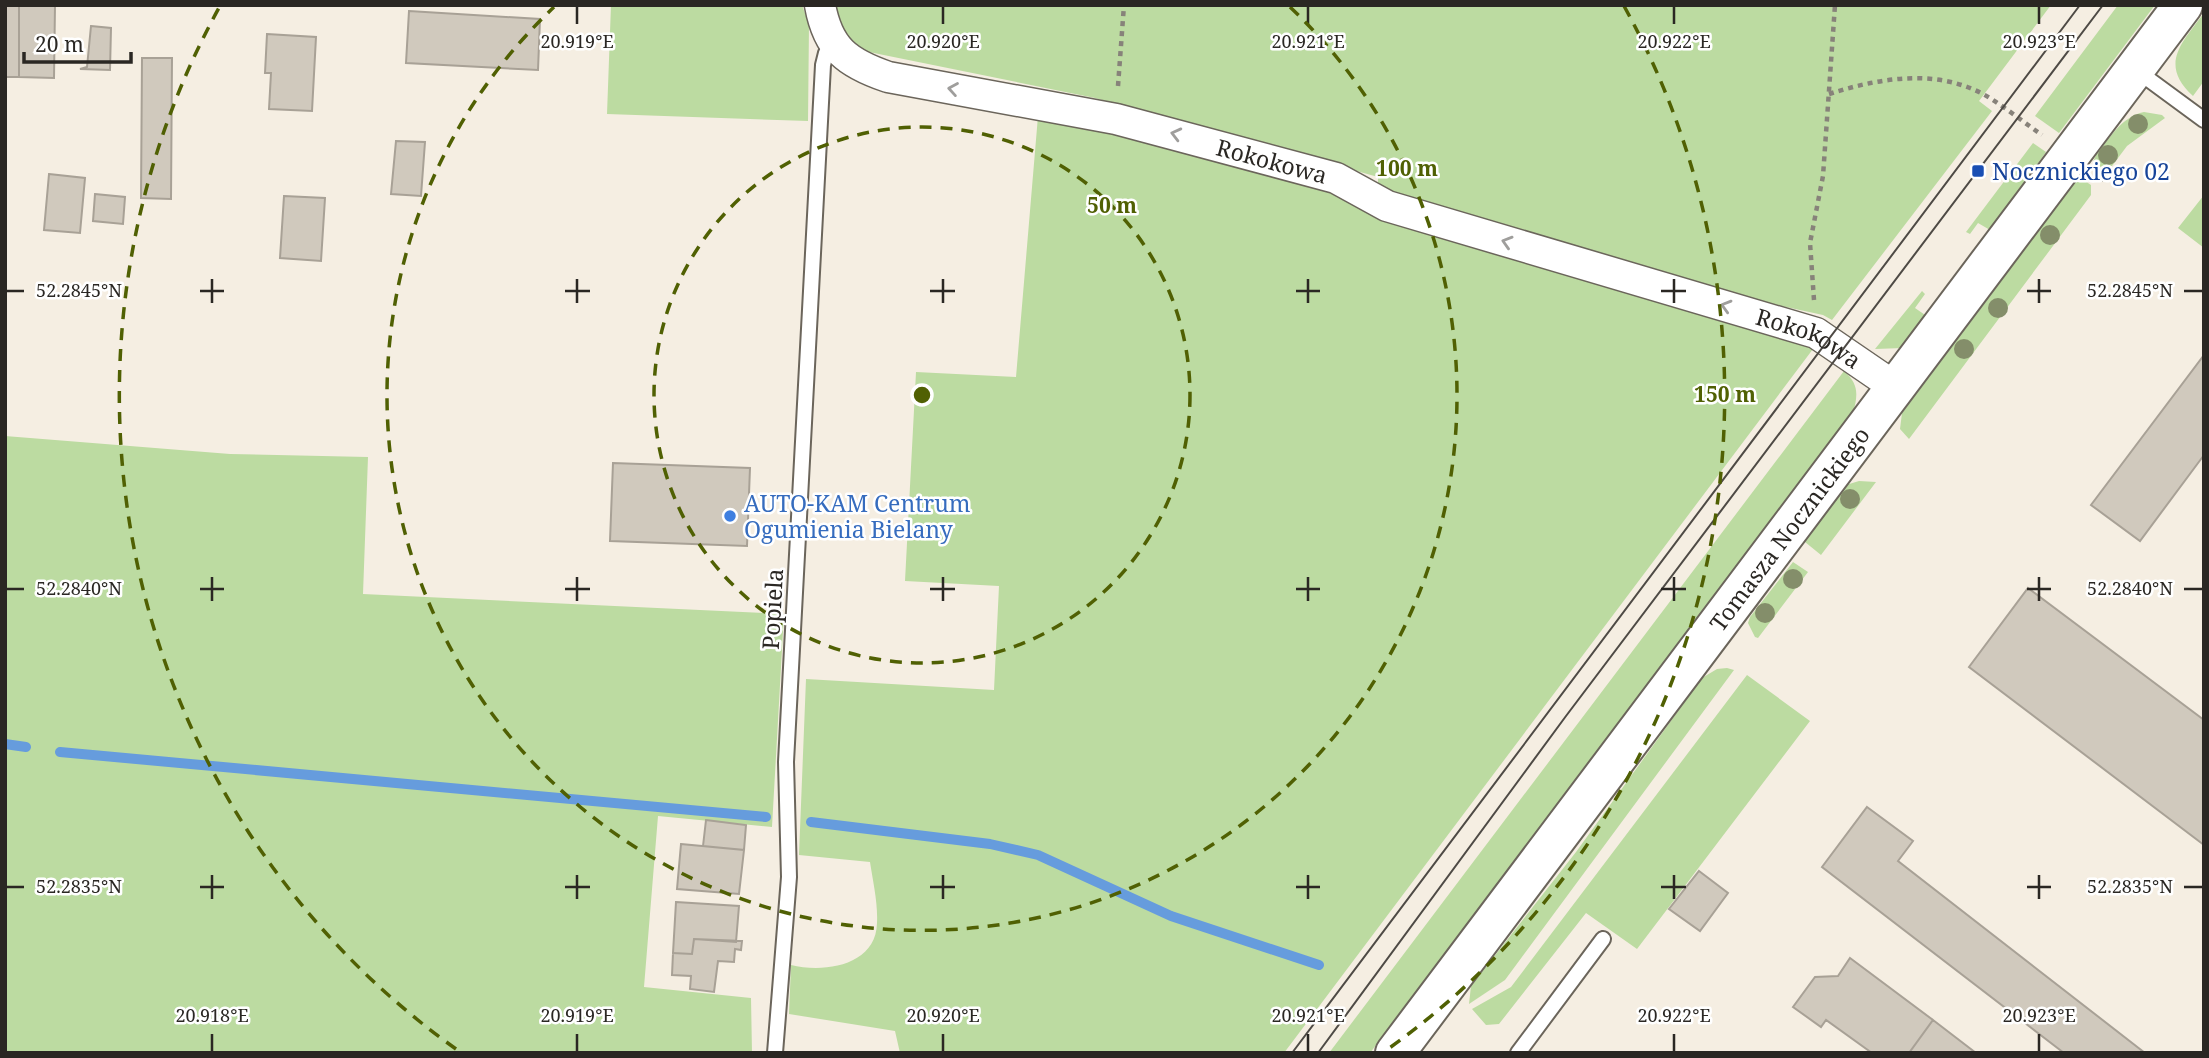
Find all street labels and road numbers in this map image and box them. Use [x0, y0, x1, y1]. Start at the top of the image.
street label: Rokokowa [1213, 131, 1331, 191]
street label: Rokokowa [1752, 300, 1868, 376]
street label: Tomasza Nocznickiego [1702, 420, 1877, 638]
street label: Popiela [754, 568, 790, 650]

